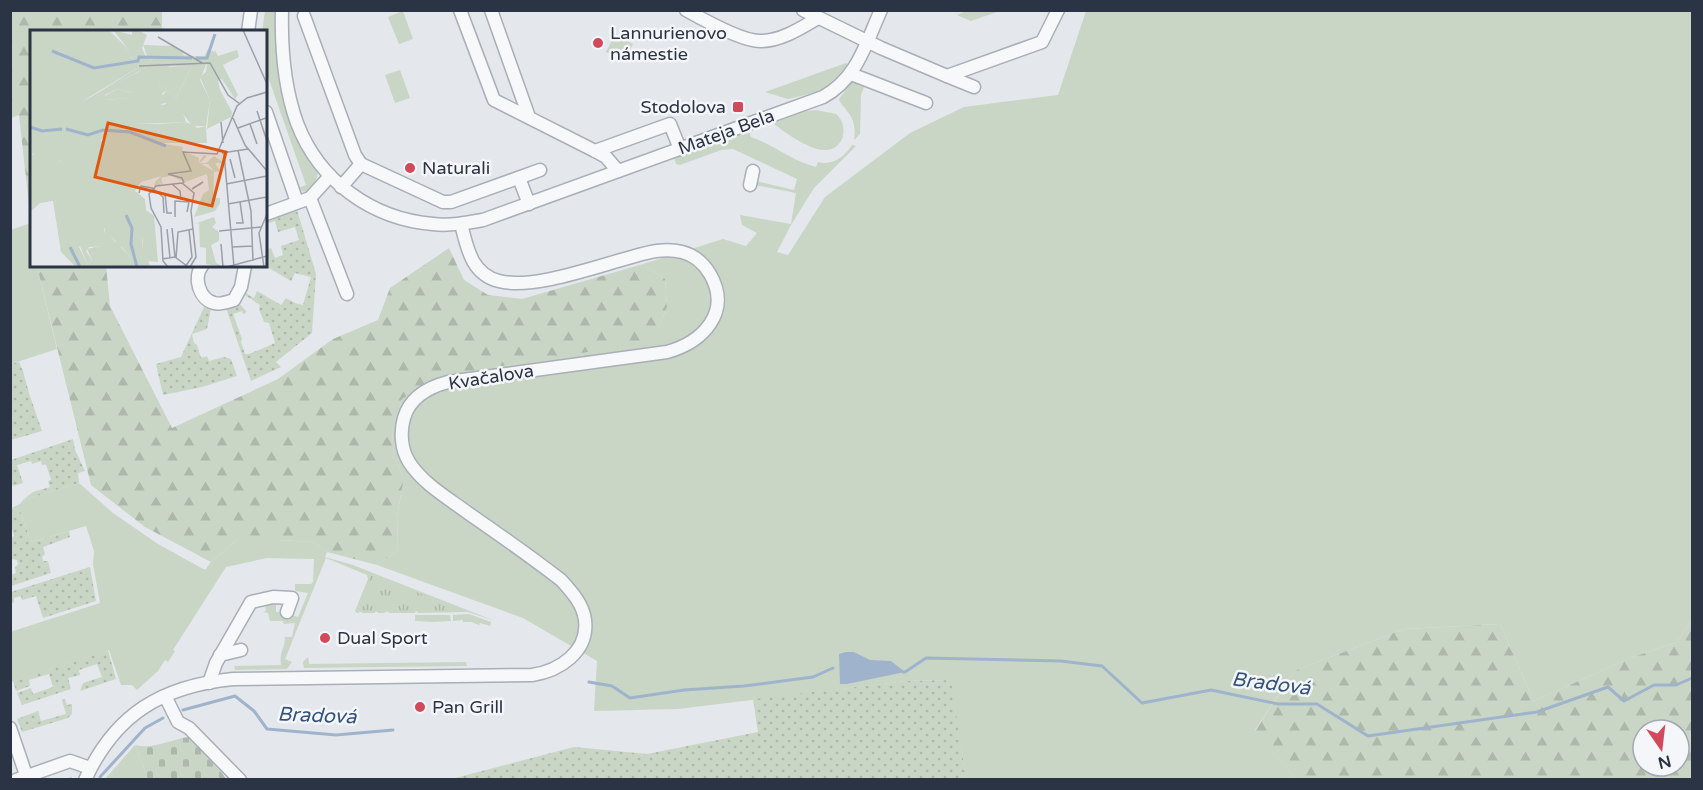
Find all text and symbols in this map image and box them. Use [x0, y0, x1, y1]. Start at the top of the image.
place label: Lannurienovo námestie [610, 22, 727, 65]
inset map [30, 30, 267, 267]
marker: Lannurienovo námestie [591, 36, 605, 50]
place label: Stodolova [640, 96, 726, 118]
marker: Stodolova [731, 100, 745, 114]
street label: Mateja Bela [675, 104, 777, 160]
place label: Naturali [422, 157, 490, 179]
marker: Naturali [403, 161, 417, 175]
street label: Kvačalova [447, 359, 535, 395]
place label: Dual Sport [337, 627, 428, 649]
marker: Dual Sport [318, 631, 332, 645]
water label: Bradová [1230, 667, 1312, 701]
place label: Pan Grill [432, 696, 503, 718]
marker: Pan Grill [413, 700, 427, 714]
water label: Bradová [277, 703, 358, 729]
north arrow [1631, 718, 1691, 778]
text: N [1656, 750, 1673, 773]

